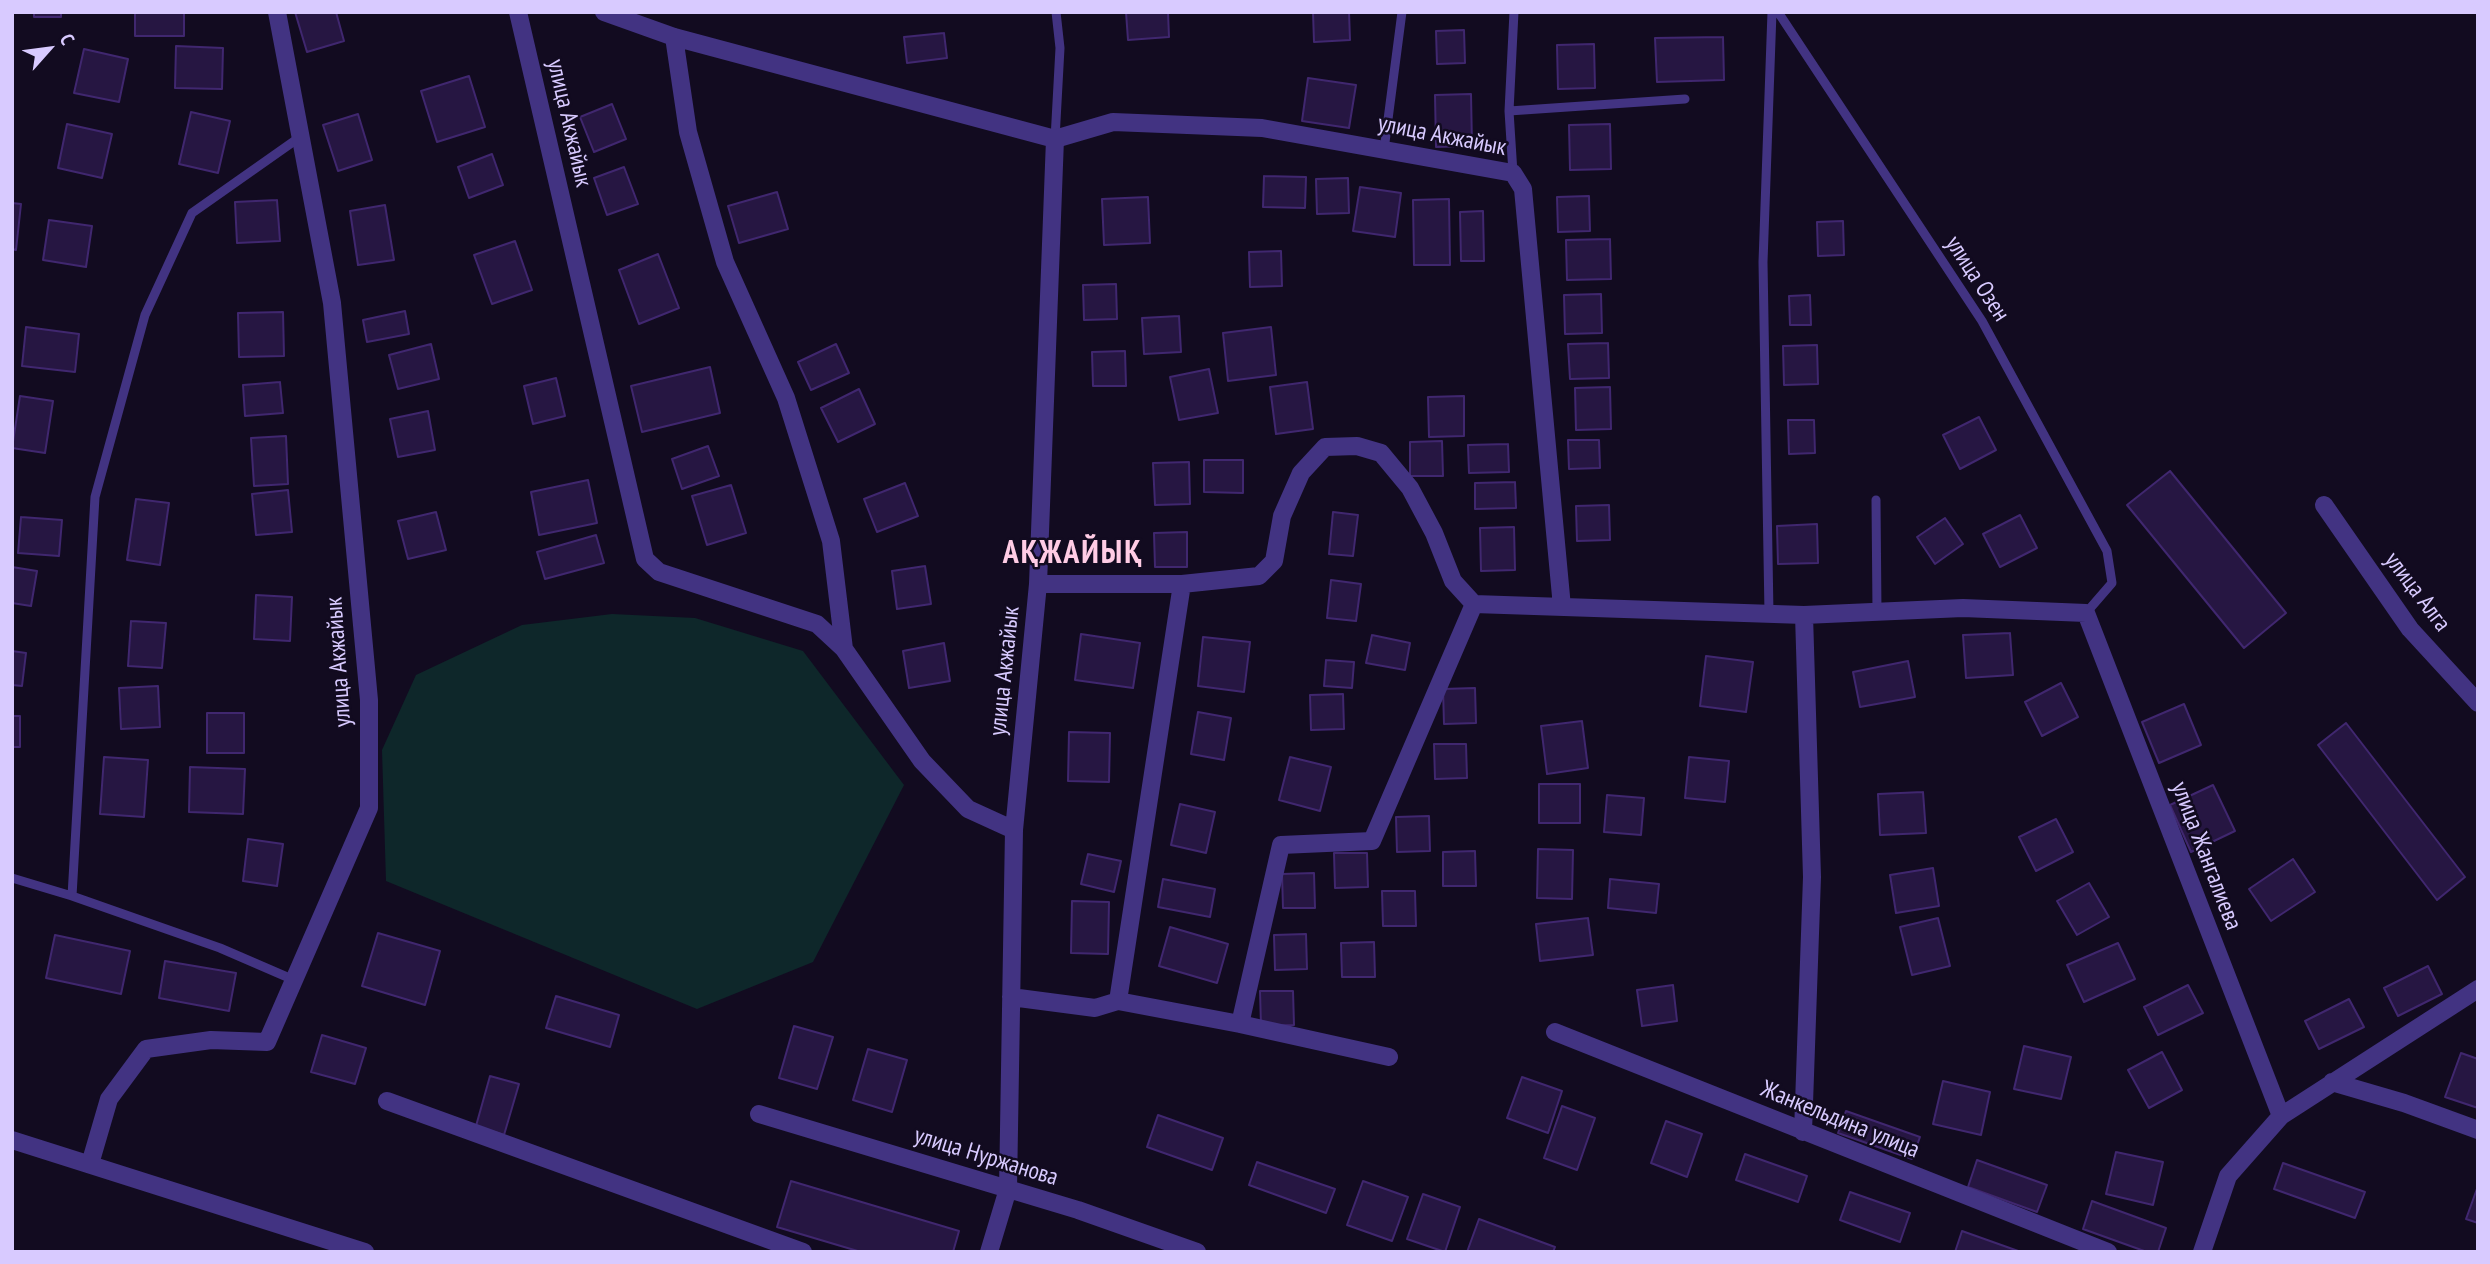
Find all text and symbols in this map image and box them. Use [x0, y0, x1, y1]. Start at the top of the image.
north arrow [14, 14, 84, 84]
text: С [55, 30, 80, 49]
street label: улица Акжайык [540, 56, 598, 190]
street label: улица Акжайык [1375, 109, 1509, 163]
street label: улица Озен [1939, 231, 2015, 327]
district label: АҚЖАЙЫҚ [1004, 535, 1142, 573]
street label: улица Алга [2378, 547, 2456, 637]
street label: улица Акжайык [320, 596, 358, 728]
street label: улица Акжайык [984, 605, 1026, 737]
street label: улица Жангалиева [2165, 778, 2247, 934]
street label: Жанкельдина улица [1757, 1075, 1923, 1165]
street label: улица Нуржанова [911, 1121, 1061, 1193]

